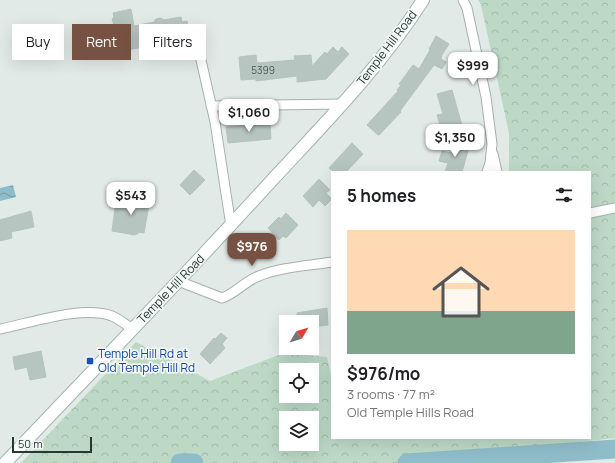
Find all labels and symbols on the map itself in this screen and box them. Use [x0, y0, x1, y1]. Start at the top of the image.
street label: Temple Hill Road [353, 7, 420, 89]
pin: $999 [449, 52, 497, 86]
house number: 5399 [251, 63, 275, 77]
pin: $1,060 [216, 99, 282, 133]
pin: $1,350 [422, 124, 488, 158]
pin: $543 [107, 182, 155, 216]
pin: $976 [228, 233, 276, 267]
street label: Temple Hill Road [133, 250, 208, 327]
north arrow [279, 315, 319, 355]
place label: Temple Hill Rd at Old Temple Hill Rd [98, 345, 195, 376]
marker: Temple Hill Rd at Old Temple Hill Rd [85, 356, 95, 366]
scale bar [12, 435, 92, 454]

